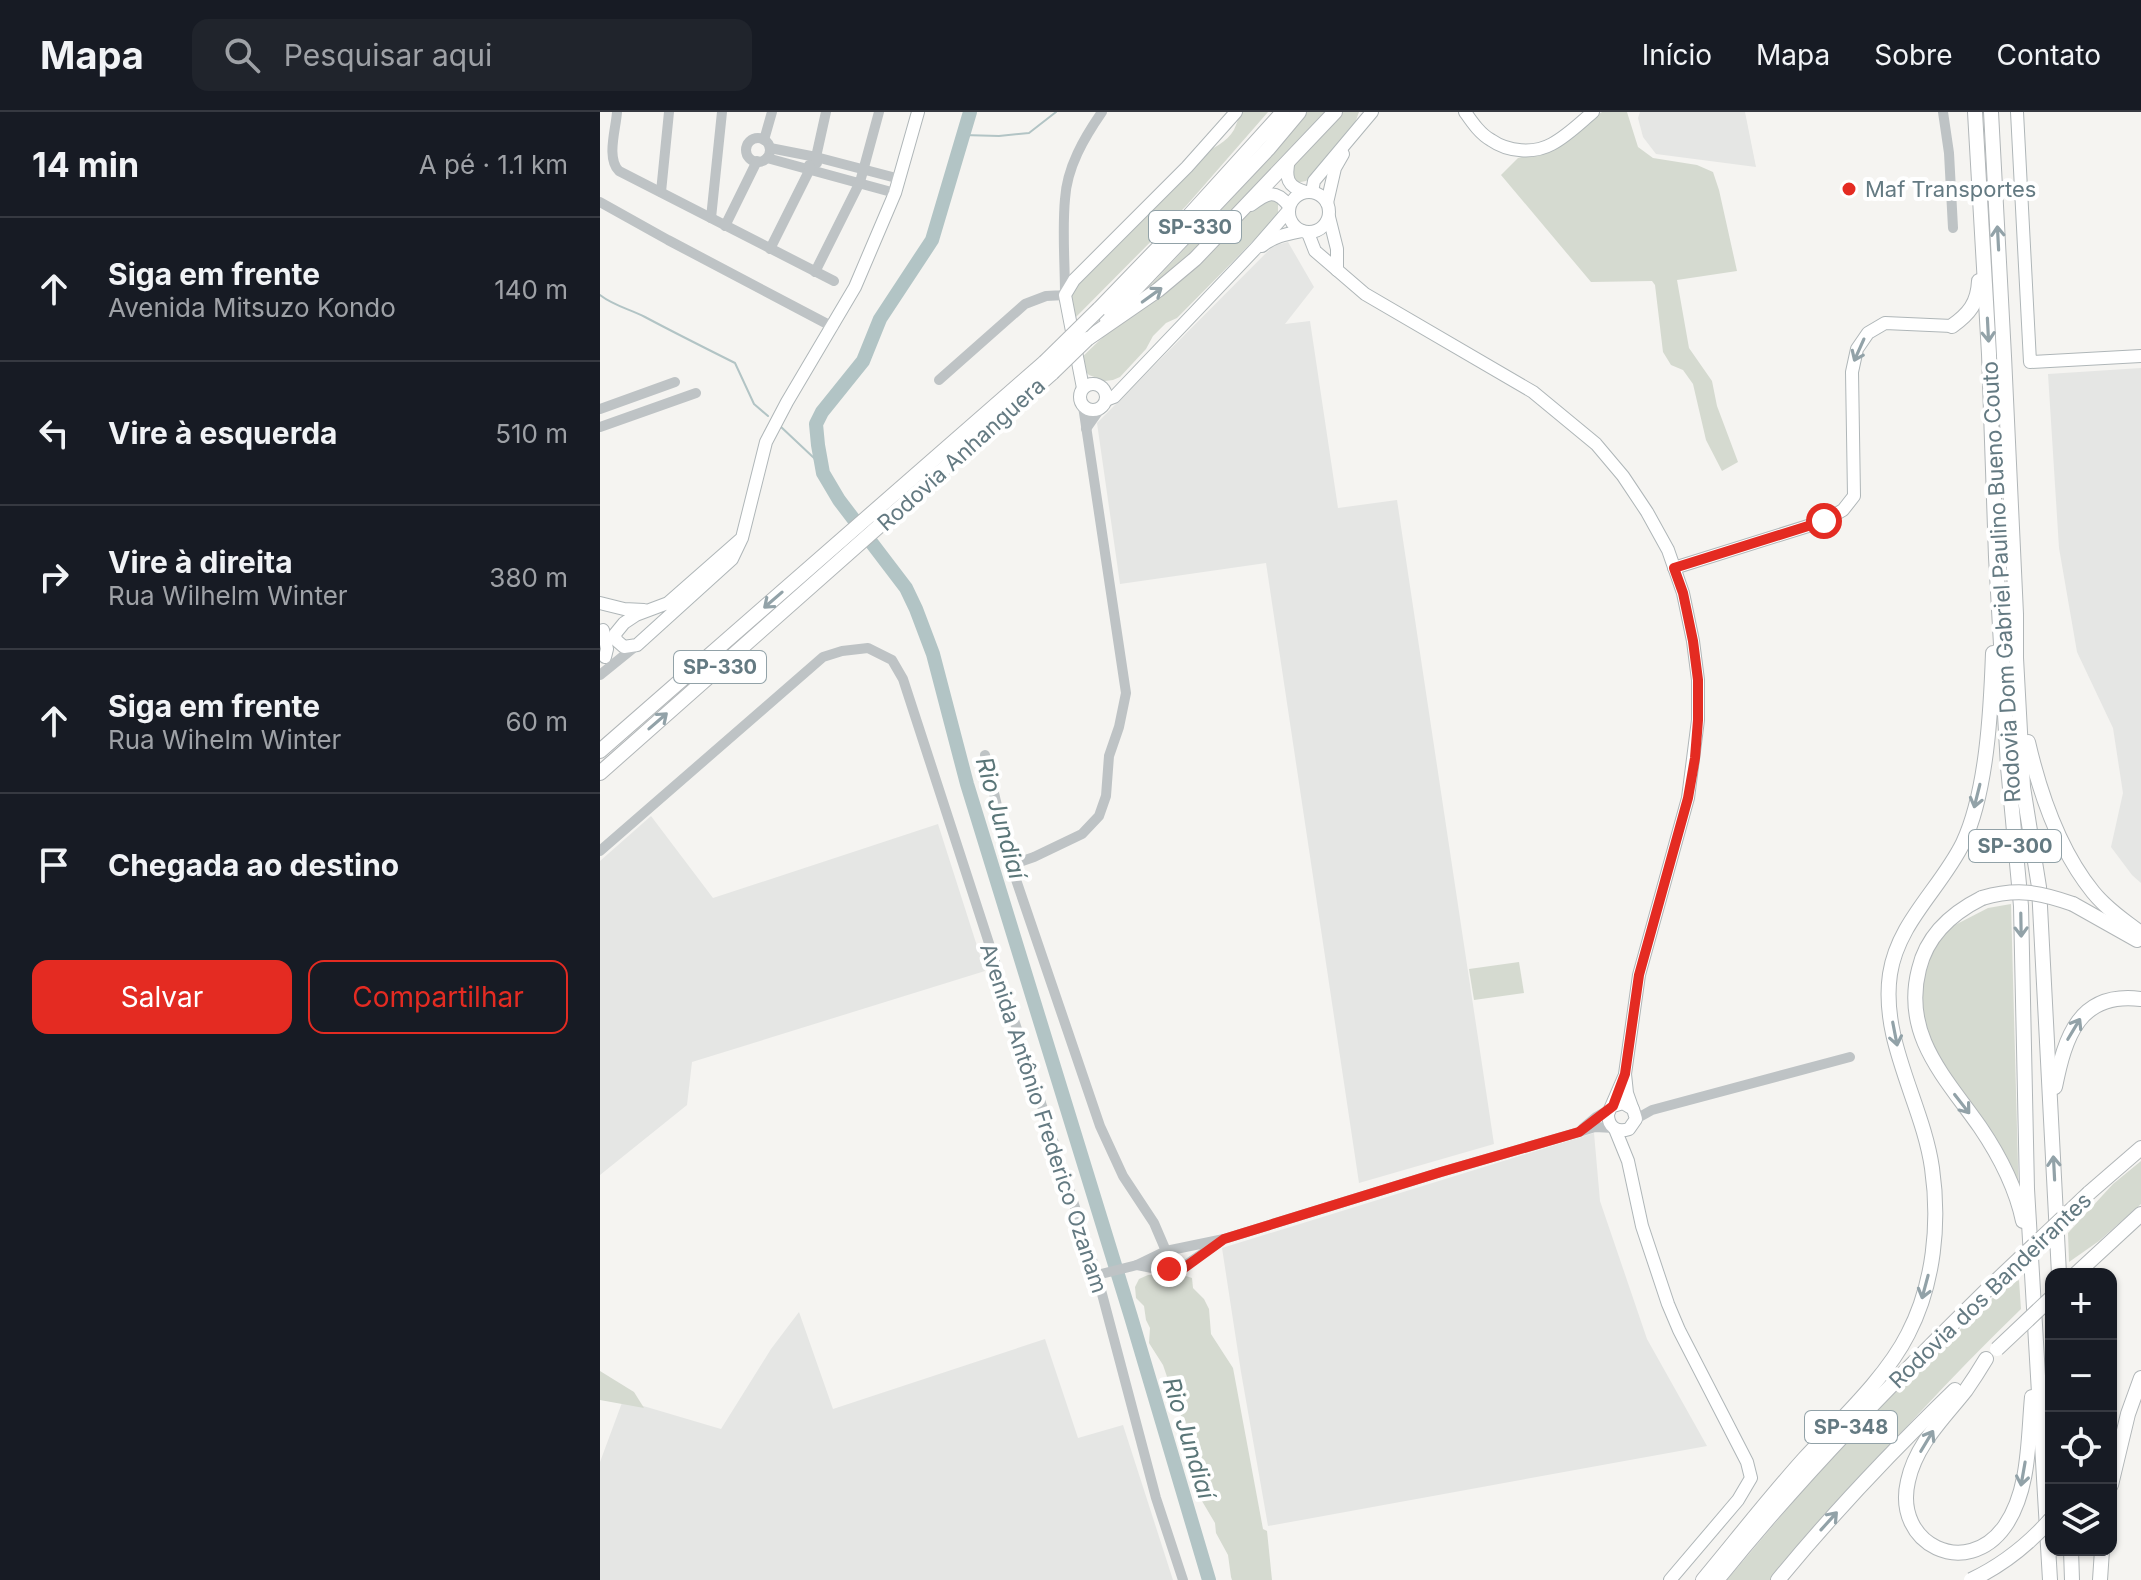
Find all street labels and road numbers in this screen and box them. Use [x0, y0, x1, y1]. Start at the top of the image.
road number: SP-330 [1149, 211, 1241, 243]
street label: Rodovia Dom Gabriel Paulino Bueno Couto [1976, 361, 2026, 803]
street label: Rodovia Anhanguera [872, 372, 1050, 536]
road number: SP-330 [674, 651, 766, 683]
road number: SP-300 [1969, 830, 2061, 862]
street label: Avenida Antônio Frederico Ozanam [975, 940, 1113, 1296]
street label: Rodovia dos Bandeirantes [1884, 1187, 2096, 1393]
road number: SP-348 [1805, 1411, 1897, 1443]

